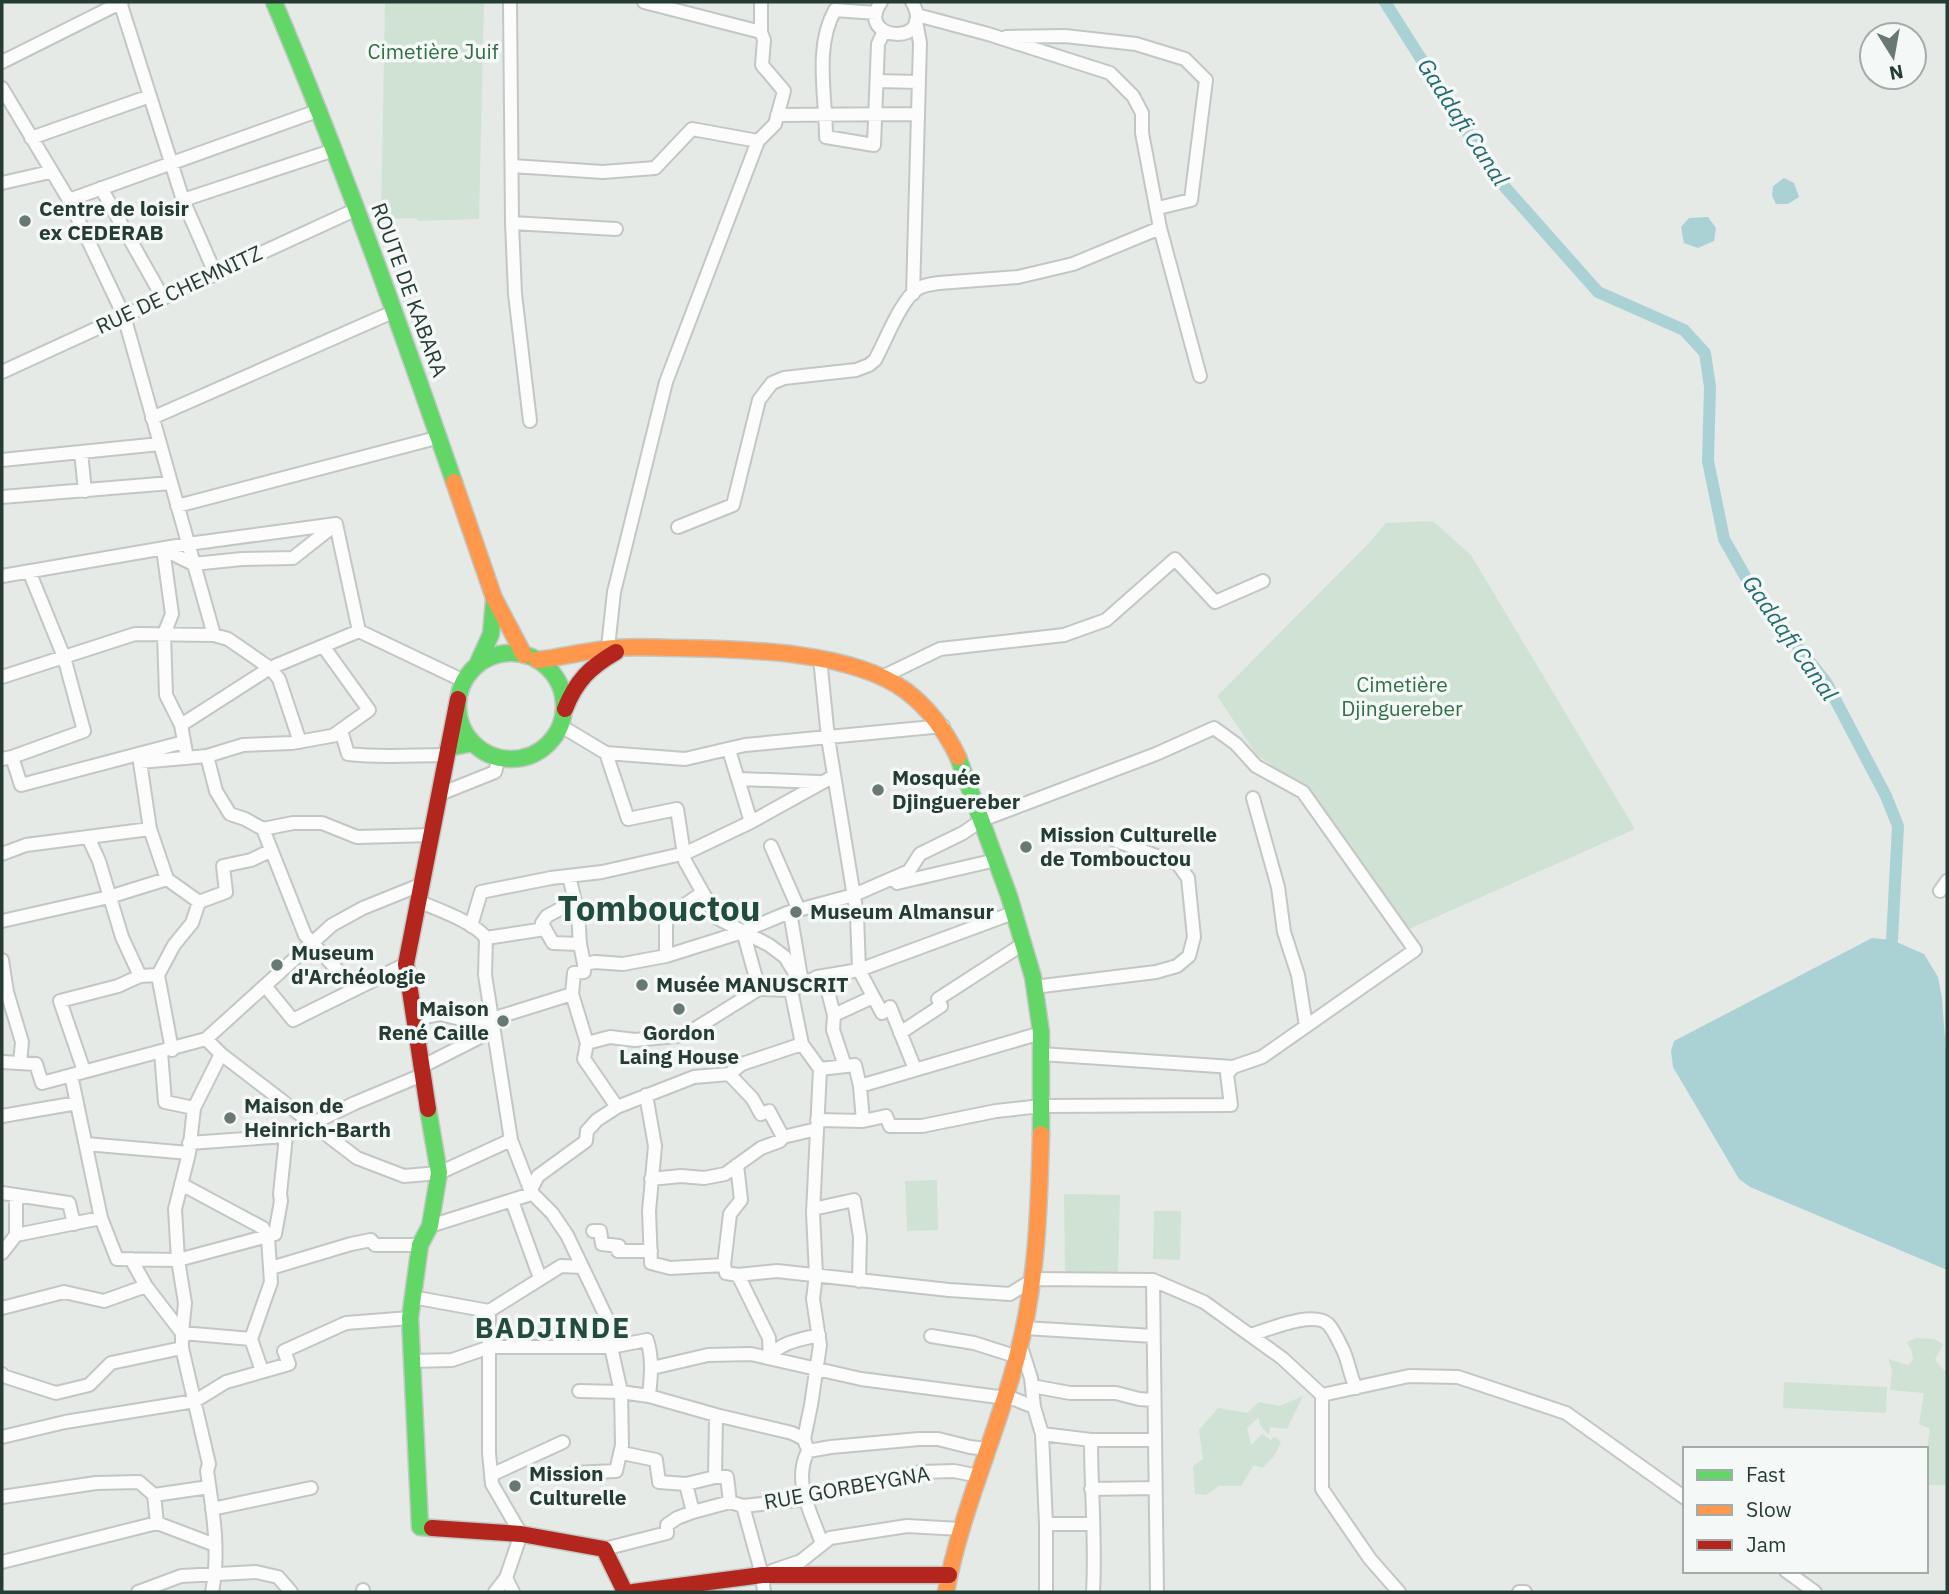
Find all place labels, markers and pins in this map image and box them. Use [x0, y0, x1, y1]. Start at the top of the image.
place label: Centre de loisir ex CEDERAB [39, 194, 189, 246]
marker: Centre de loisir ex CEDERAB [17, 213, 33, 229]
place label: Mosquée Djinguereber [892, 763, 1021, 815]
marker: Mosquée Djinguereber [870, 782, 886, 798]
place label: Mission Culturelle de Tombouctou [1040, 820, 1217, 872]
marker: Mission Culturelle de Tombouctou [1018, 839, 1034, 855]
place label: Museum Almansur [810, 897, 994, 925]
marker: Museum Almansur [788, 904, 804, 920]
place label: Museum d'Archéologie [291, 938, 426, 990]
marker: Museum d'Archéologie [269, 957, 285, 973]
place label: Musée MANUSCRIT [656, 970, 848, 998]
marker: Musée MANUSCRIT [634, 977, 650, 993]
place label: Maison René Caille [378, 994, 489, 1046]
marker: Gordon Laing House [671, 1001, 687, 1017]
marker: Maison René Caille [495, 1013, 511, 1029]
place label: Gordon Laing House [619, 1018, 739, 1070]
place label: Maison de Heinrich-Barth [244, 1091, 391, 1143]
marker: Maison de Heinrich-Barth [222, 1110, 238, 1126]
place label: Mission Culturelle [529, 1459, 627, 1511]
marker: Mission Culturelle [507, 1478, 523, 1494]

